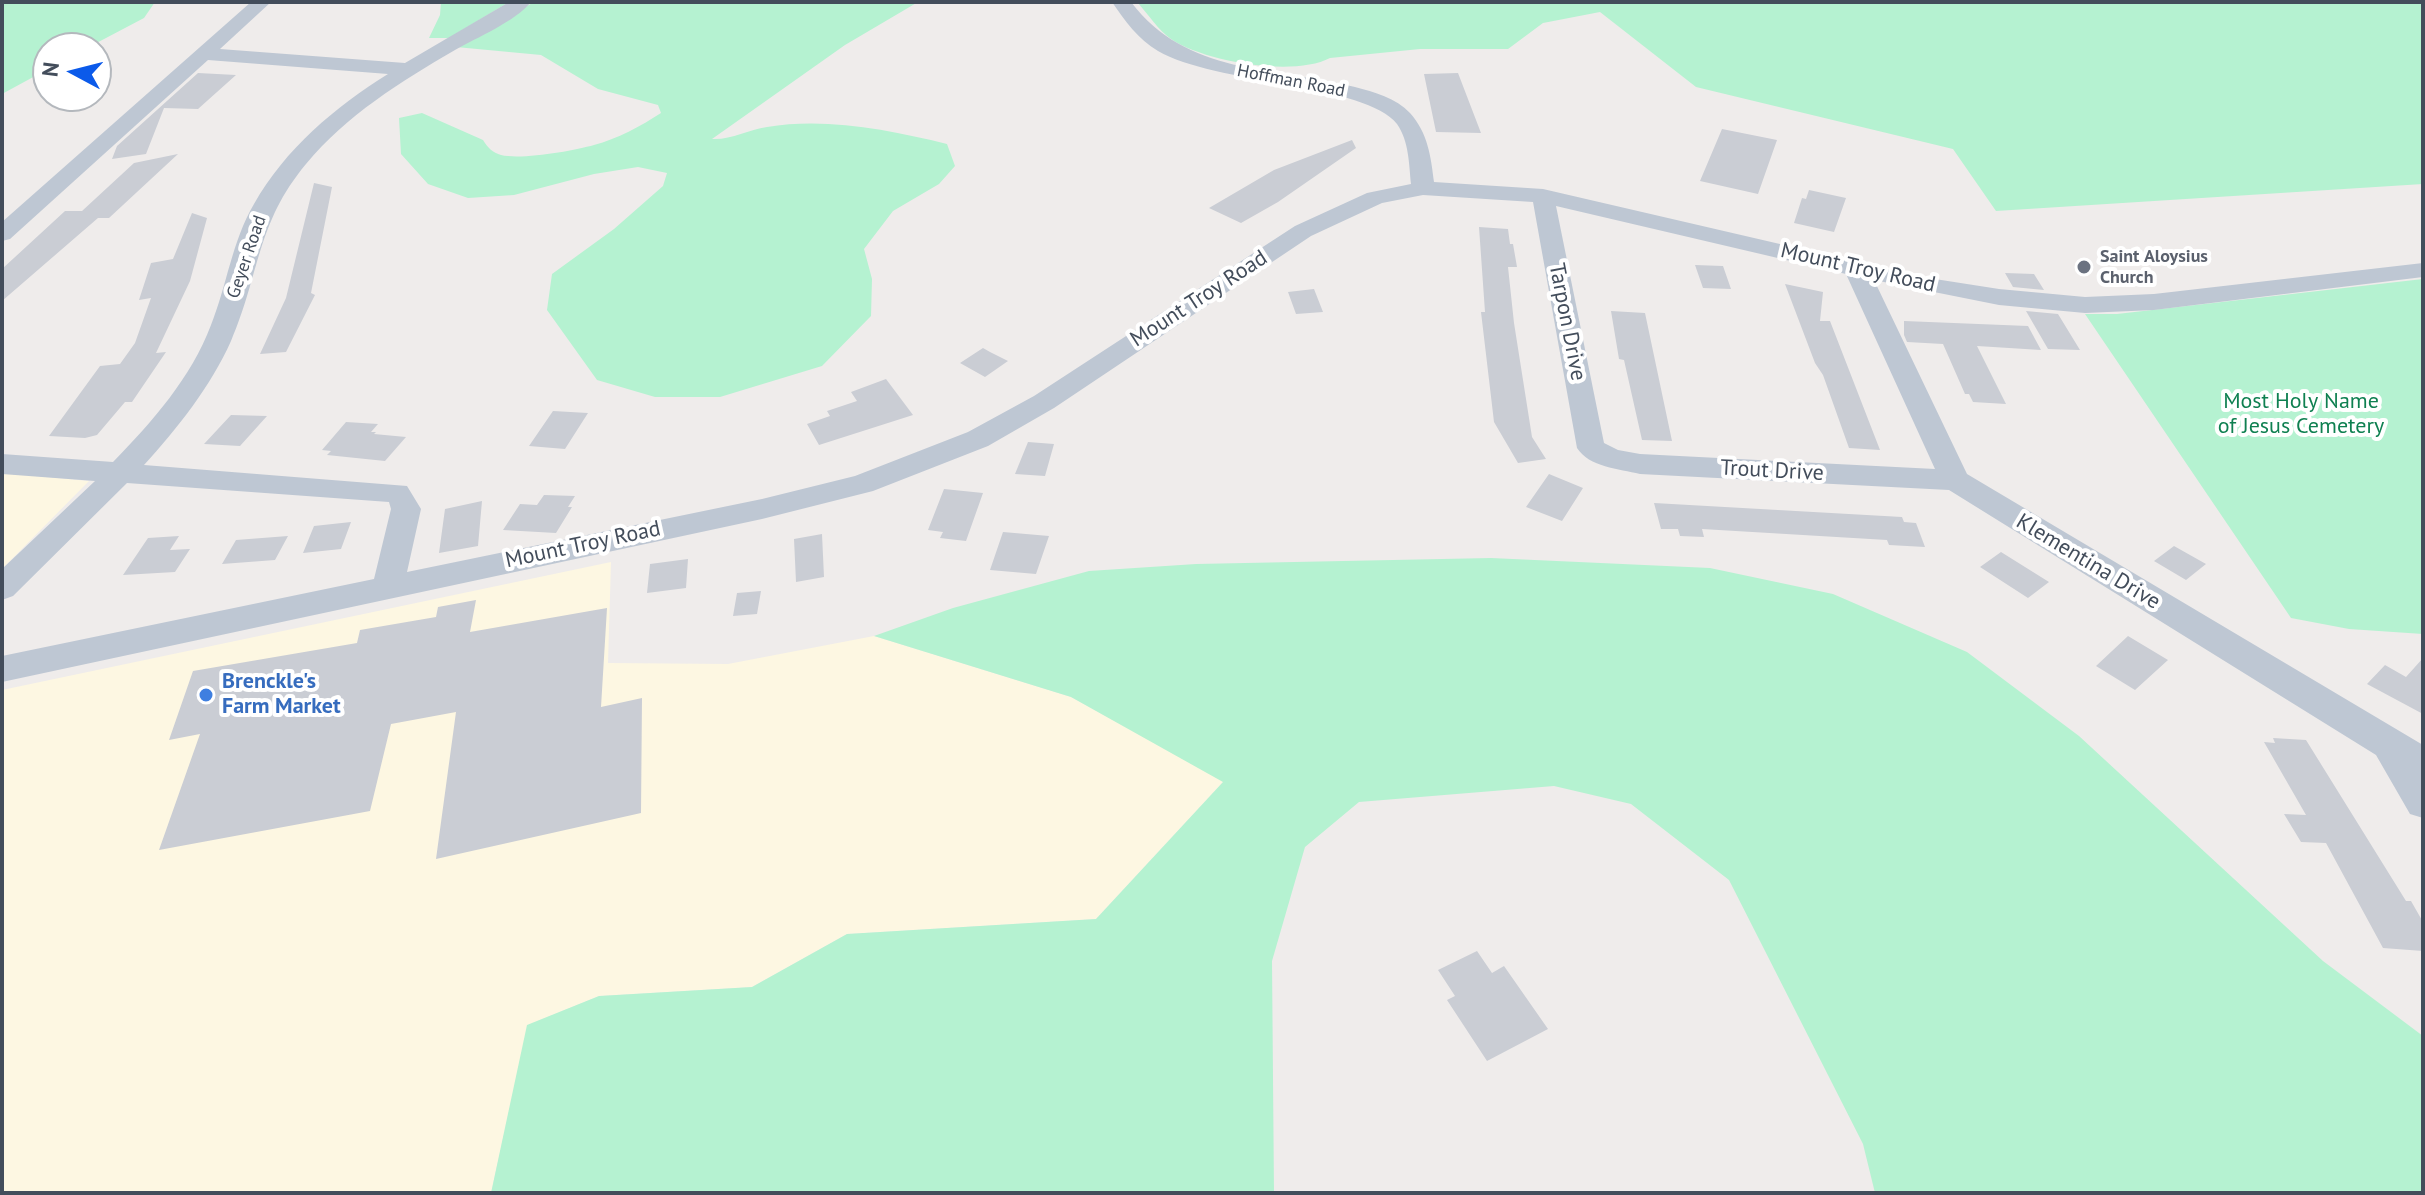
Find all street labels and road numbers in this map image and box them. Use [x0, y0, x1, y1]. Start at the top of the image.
street label: Hoffman Road [1235, 60, 1347, 102]
street label: Geyer Road [223, 213, 271, 301]
street label: Mount Troy Road [1778, 237, 1938, 299]
street label: Mount Troy Road [1126, 245, 1272, 353]
street label: Tarpon Drive [1543, 261, 1591, 383]
street label: Trout Drive [1720, 455, 1824, 487]
street label: Klementina Drive [2011, 509, 2165, 615]
street label: Mount Troy Road [503, 516, 663, 574]

